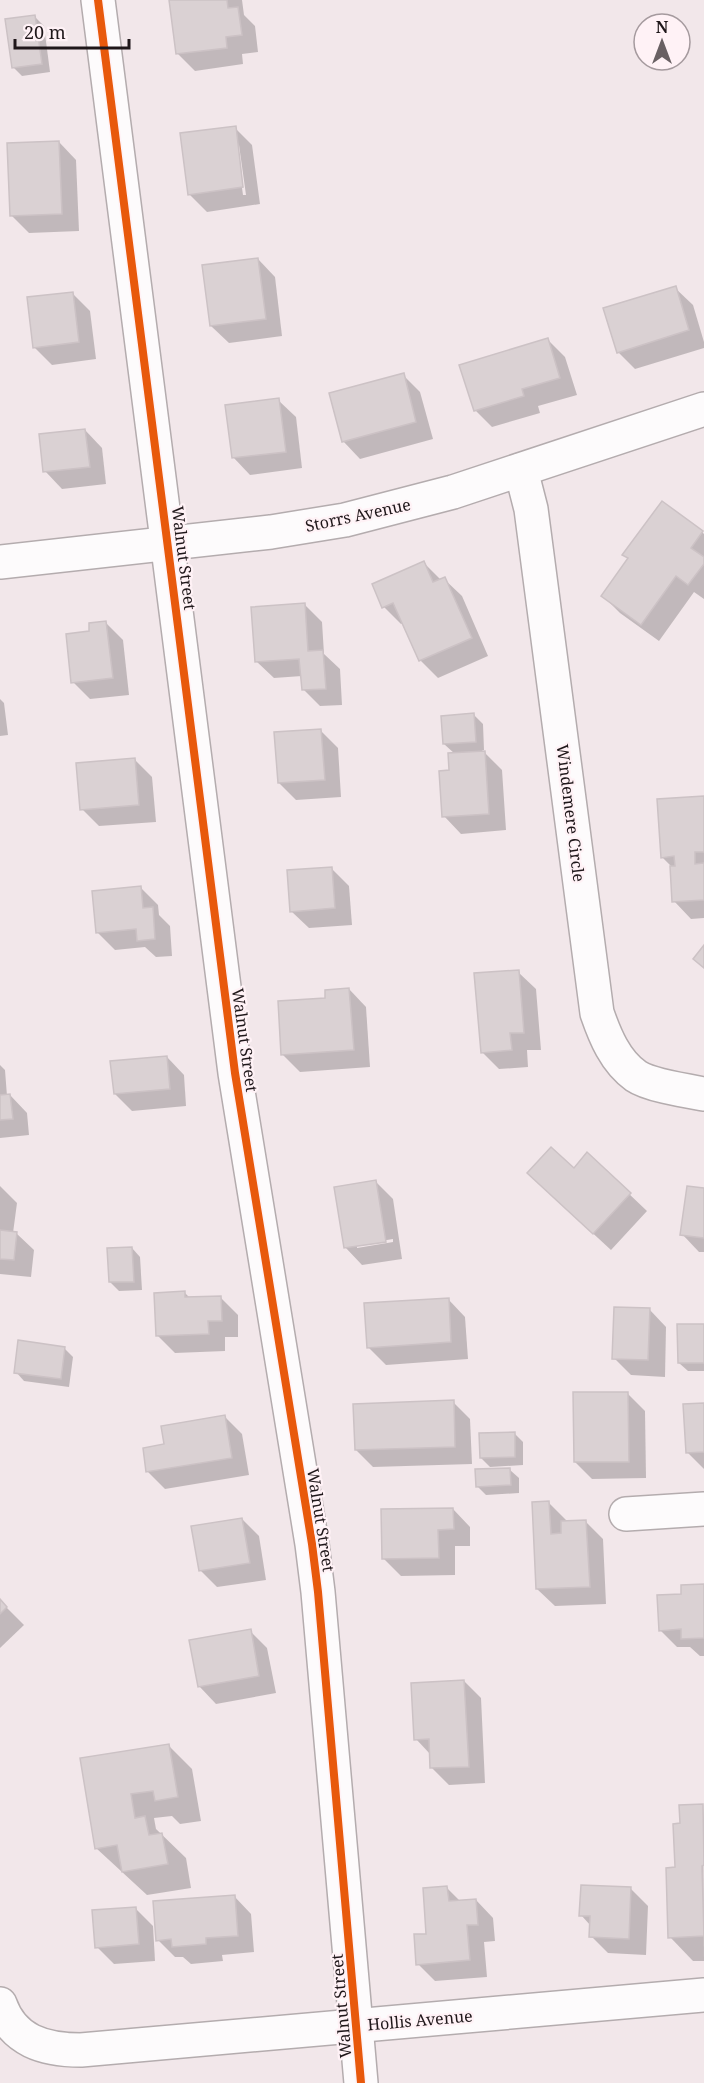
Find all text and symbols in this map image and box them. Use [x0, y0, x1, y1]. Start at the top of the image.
scale bar [15, 12, 129, 50]
north arrow [632, 12, 692, 72]
text: N [656, 16, 669, 38]
text: 20 m [24, 20, 66, 44]
street label: Storrs Avenue [303, 493, 413, 537]
street label: Walnut Street [167, 505, 201, 612]
street label: Windemere Circle [552, 743, 590, 883]
street label: Walnut Street [227, 987, 263, 1094]
street label: Walnut Street [302, 1467, 340, 1574]
street label: Walnut Street [325, 1953, 357, 2059]
street label: Hollis Avenue [366, 2004, 474, 2036]

